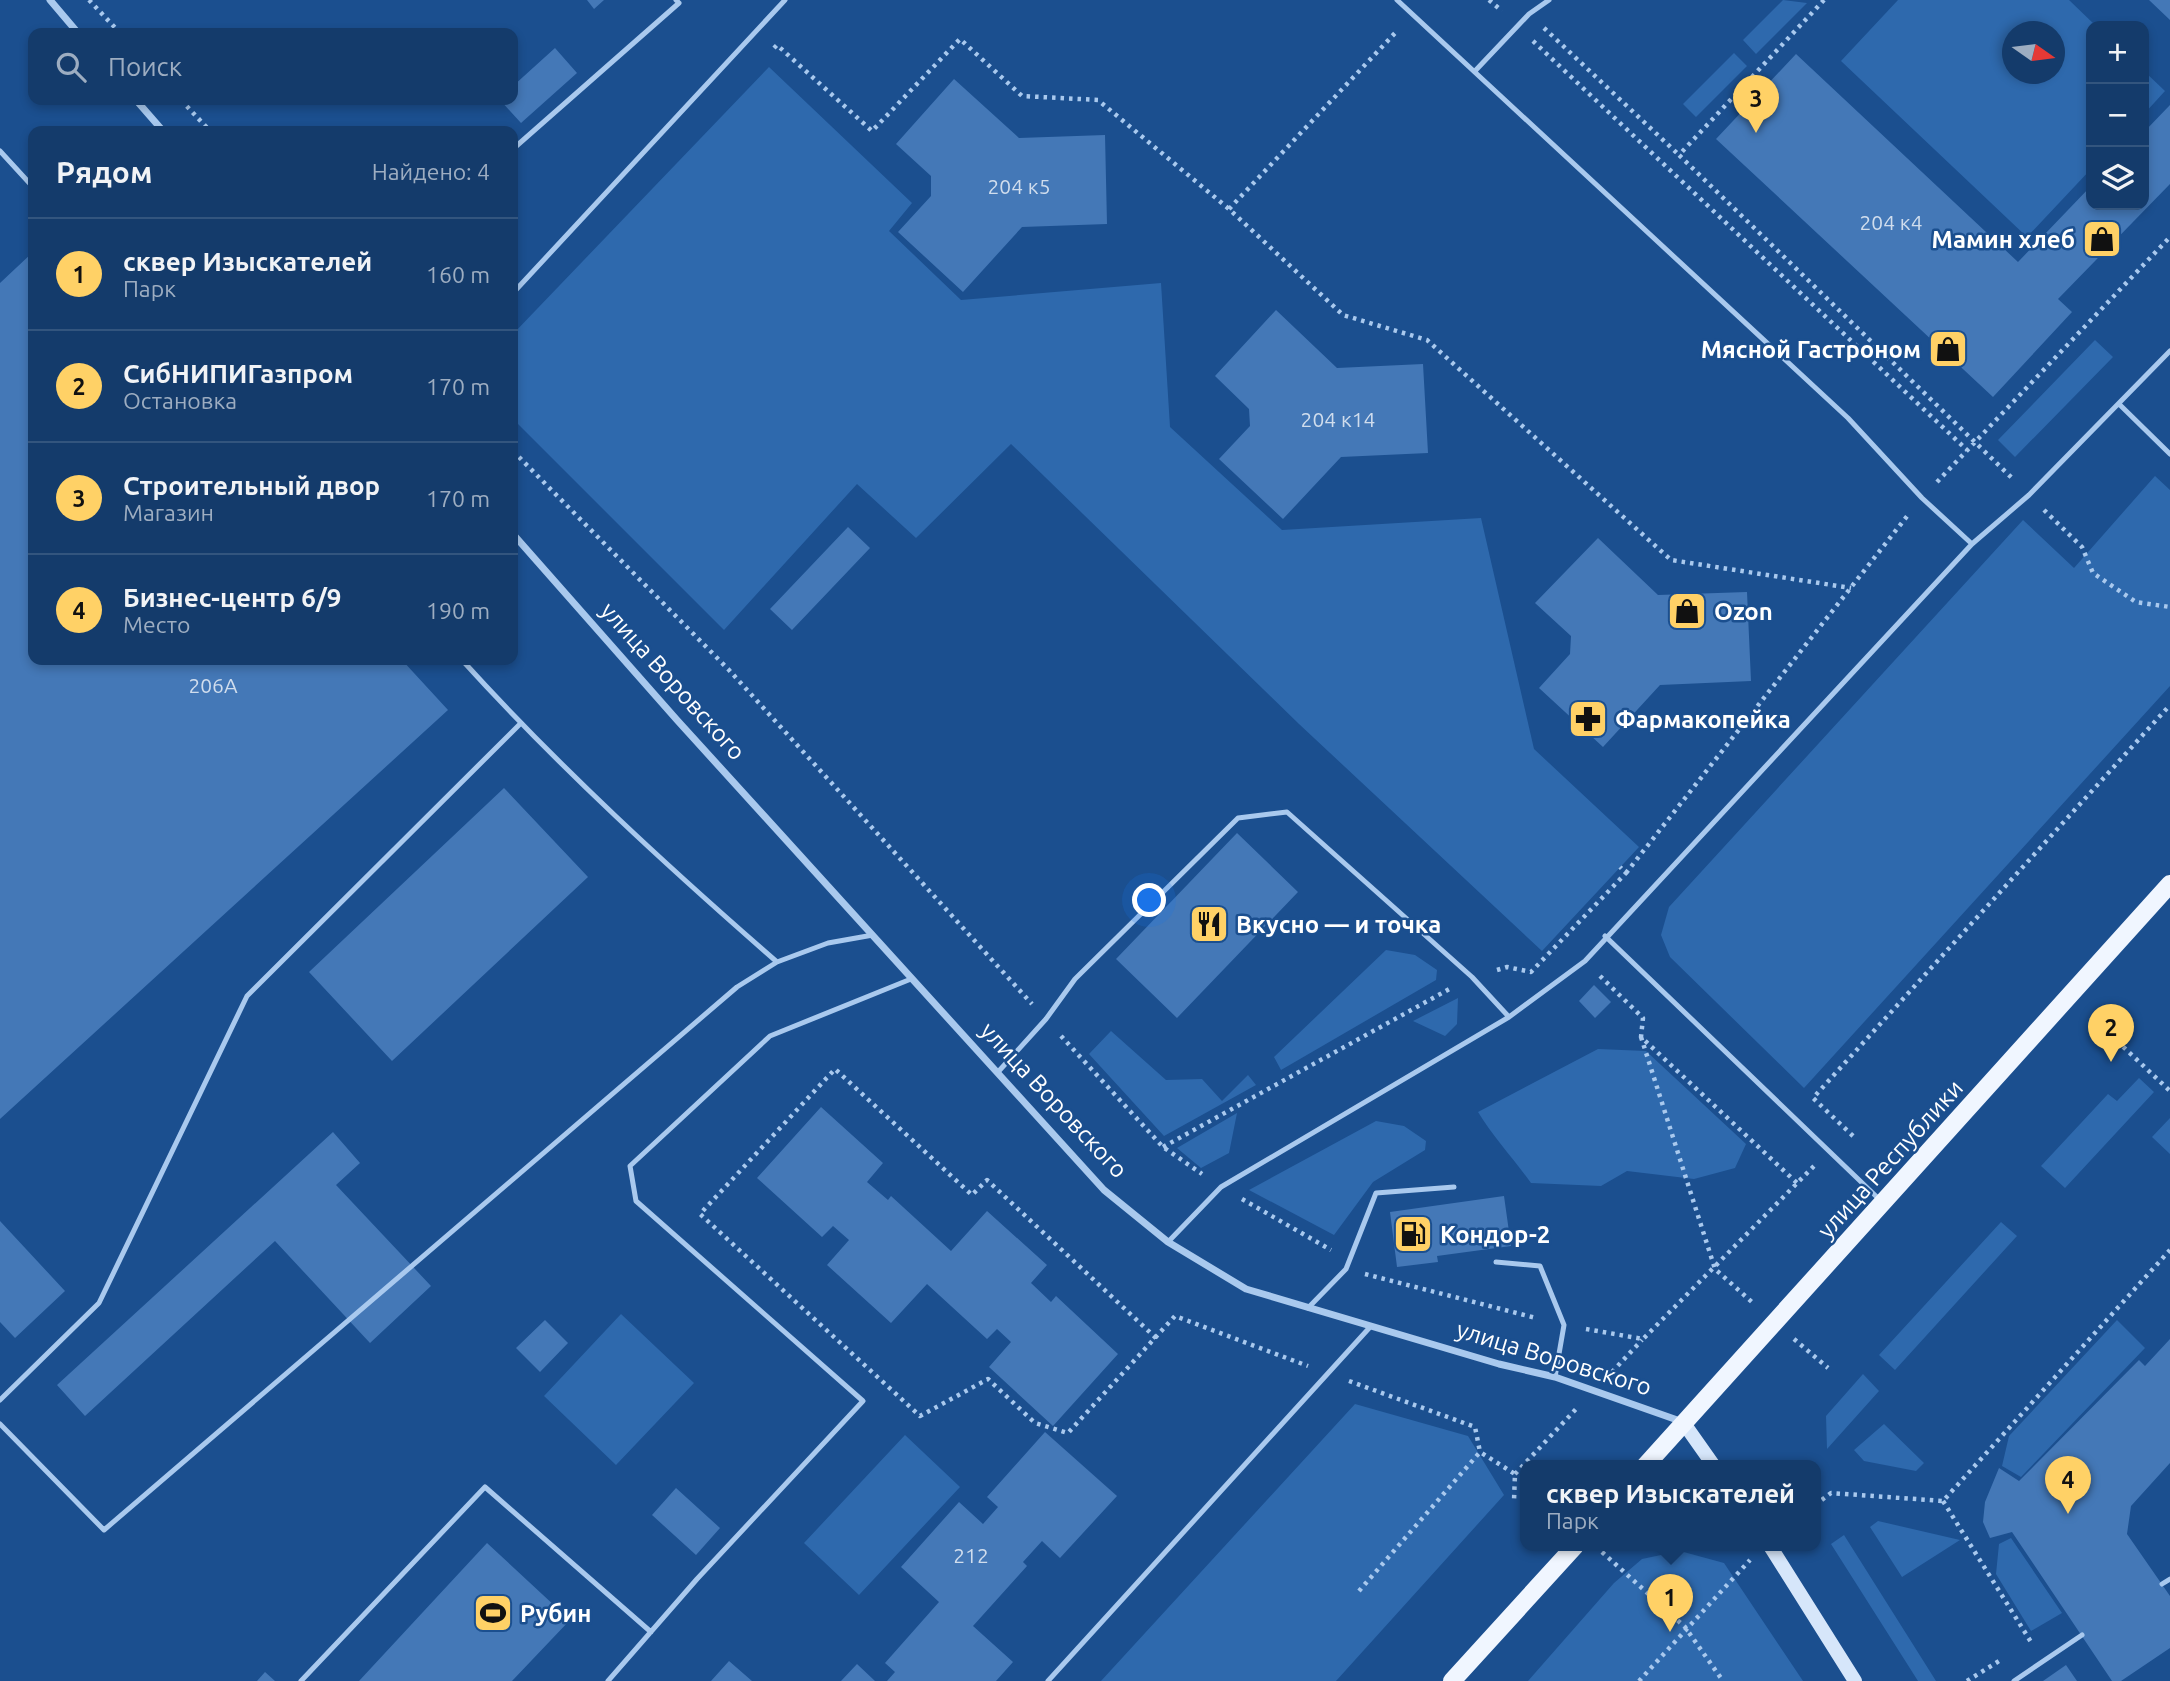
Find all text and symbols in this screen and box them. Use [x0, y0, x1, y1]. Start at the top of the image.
north arrow [2002, 21, 2065, 84]
map controls [2086, 21, 2149, 210]
button: + [2086, 21, 2149, 84]
search box [28, 28, 518, 105]
icon: search [52, 48, 90, 86]
text: Поиск [108, 52, 182, 81]
pin: 3 [1733, 75, 1779, 133]
button: − [2086, 84, 2149, 147]
button: layers [2086, 147, 2149, 210]
text: Рядом [56, 155, 152, 189]
text: Найдено: 4 [372, 159, 490, 184]
house number: 204 к5 [988, 174, 1051, 198]
house number: 204 к4 [1860, 210, 1923, 234]
shop icon: Мамин хлеб [2081, 218, 2123, 260]
place label: Мамин хлеб [1932, 226, 2075, 253]
text: сквер Изыскателей [123, 247, 372, 276]
text: 1 [73, 262, 85, 287]
text: 160 m [426, 262, 490, 287]
text: Парк [123, 276, 176, 301]
shop icon: Мясной Гастроном [1927, 328, 1969, 370]
place label: Мясной Гастроном [1701, 336, 1921, 363]
text: СибНИПИГазпром [123, 359, 353, 388]
text: 2 [73, 374, 85, 399]
text: 170 m [426, 374, 490, 399]
text: Остановка [123, 388, 237, 413]
house number: 204 к14 [1301, 407, 1375, 431]
text: Строительный двор [123, 471, 380, 500]
text: 3 [73, 486, 85, 511]
text: 170 m [426, 486, 490, 511]
text: Магазин [123, 500, 214, 525]
text: Бизнес-центр 6/9 [123, 583, 341, 612]
shop icon: Ozon [1666, 590, 1708, 632]
street label: улица Воровского [595, 597, 751, 765]
text: 4 [73, 598, 85, 623]
text: 190 m [426, 598, 490, 623]
place label: Ozon [1714, 598, 1773, 625]
text: Место [123, 612, 190, 637]
house number: 206А [188, 673, 238, 697]
pharmacy icon: Фармакопейка [1567, 698, 1609, 740]
place label: Фармакопейка [1615, 706, 1791, 733]
your location [1132, 883, 1166, 917]
restaurant icon: Вкусно — и точка [1188, 903, 1230, 945]
place label: Вкусно — и точка [1236, 911, 1441, 938]
pin: 2 [2088, 1004, 2134, 1062]
street label: улица Воровского [975, 1017, 1133, 1183]
street label: улица Республики [1812, 1074, 1968, 1244]
fuel station icon: Кондор-2 [1392, 1213, 1434, 1255]
place label: Кондор-2 [1440, 1221, 1550, 1248]
street label: улица Воровского [1453, 1315, 1655, 1401]
pin: 4 [2045, 1456, 2091, 1514]
popup [1520, 1460, 1821, 1551]
text: сквер Изыскателей [1546, 1479, 1795, 1508]
text: Парк [1546, 1508, 1599, 1533]
house number: 212 [953, 1543, 989, 1567]
pin: 1 [1647, 1574, 1693, 1632]
sports icon: Рубин [472, 1592, 514, 1634]
place label: Рубин [520, 1600, 591, 1627]

